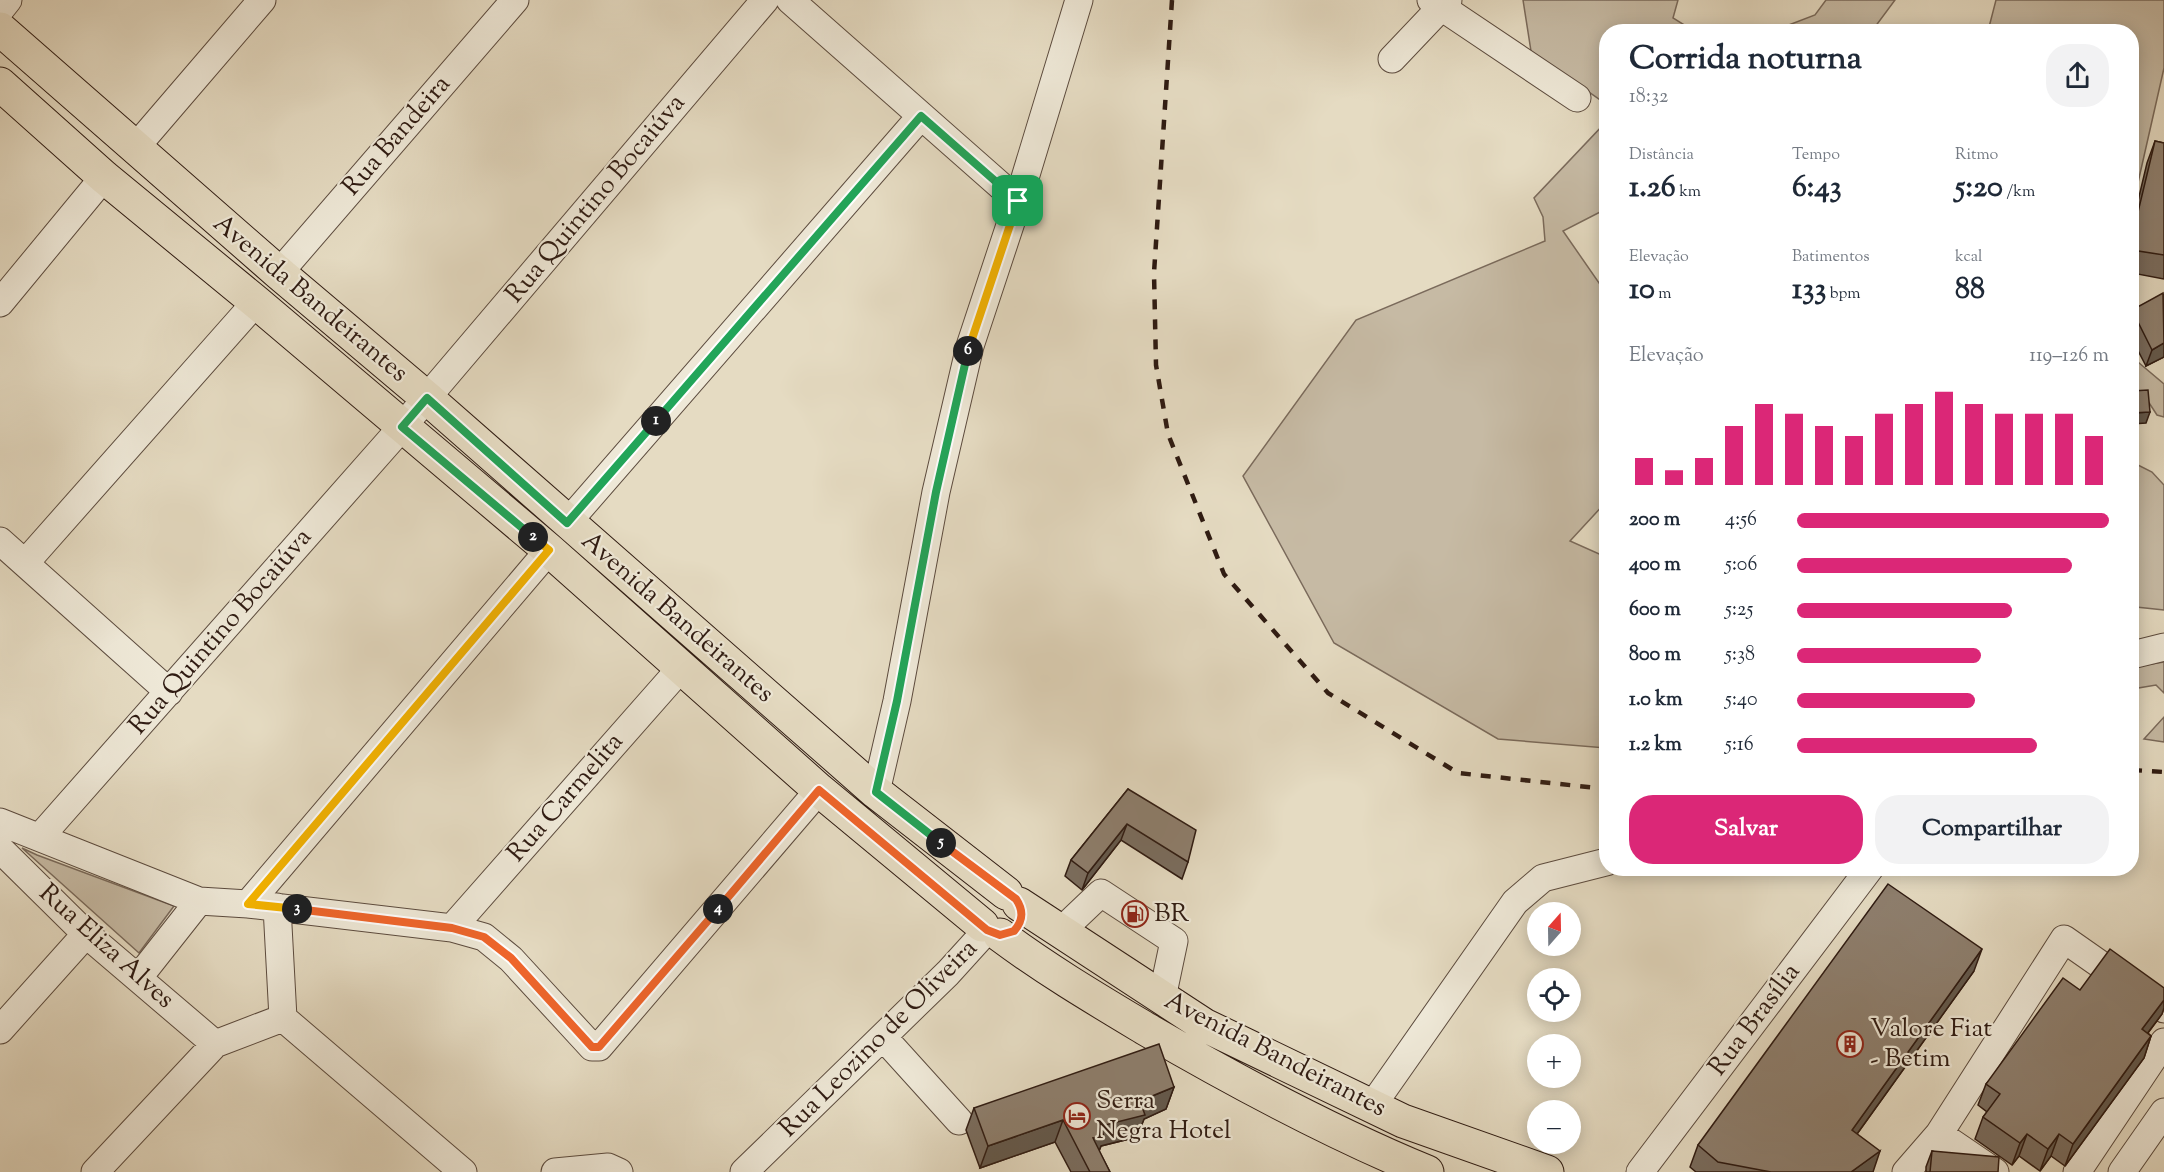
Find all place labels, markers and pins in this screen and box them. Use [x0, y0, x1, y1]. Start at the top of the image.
pin [992, 175, 1043, 226]
pin: 6 [953, 336, 983, 366]
pin: 1 [641, 406, 671, 436]
pin: 2 [518, 522, 548, 552]
pin: 5 [926, 828, 956, 858]
pin: 3 [282, 894, 312, 924]
pin: 4 [703, 894, 733, 924]
place label: BR [1154, 896, 1189, 933]
fuel station icon: BR [1120, 899, 1150, 929]
place label: Valore Fiat - Betim [1870, 1011, 1992, 1078]
building icon: Valore Fiat - Betim [1835, 1029, 1865, 1059]
place label: Serra Negra Hotel [1096, 1083, 1231, 1150]
hotel icon: Serra Negra Hotel [1062, 1101, 1092, 1131]

